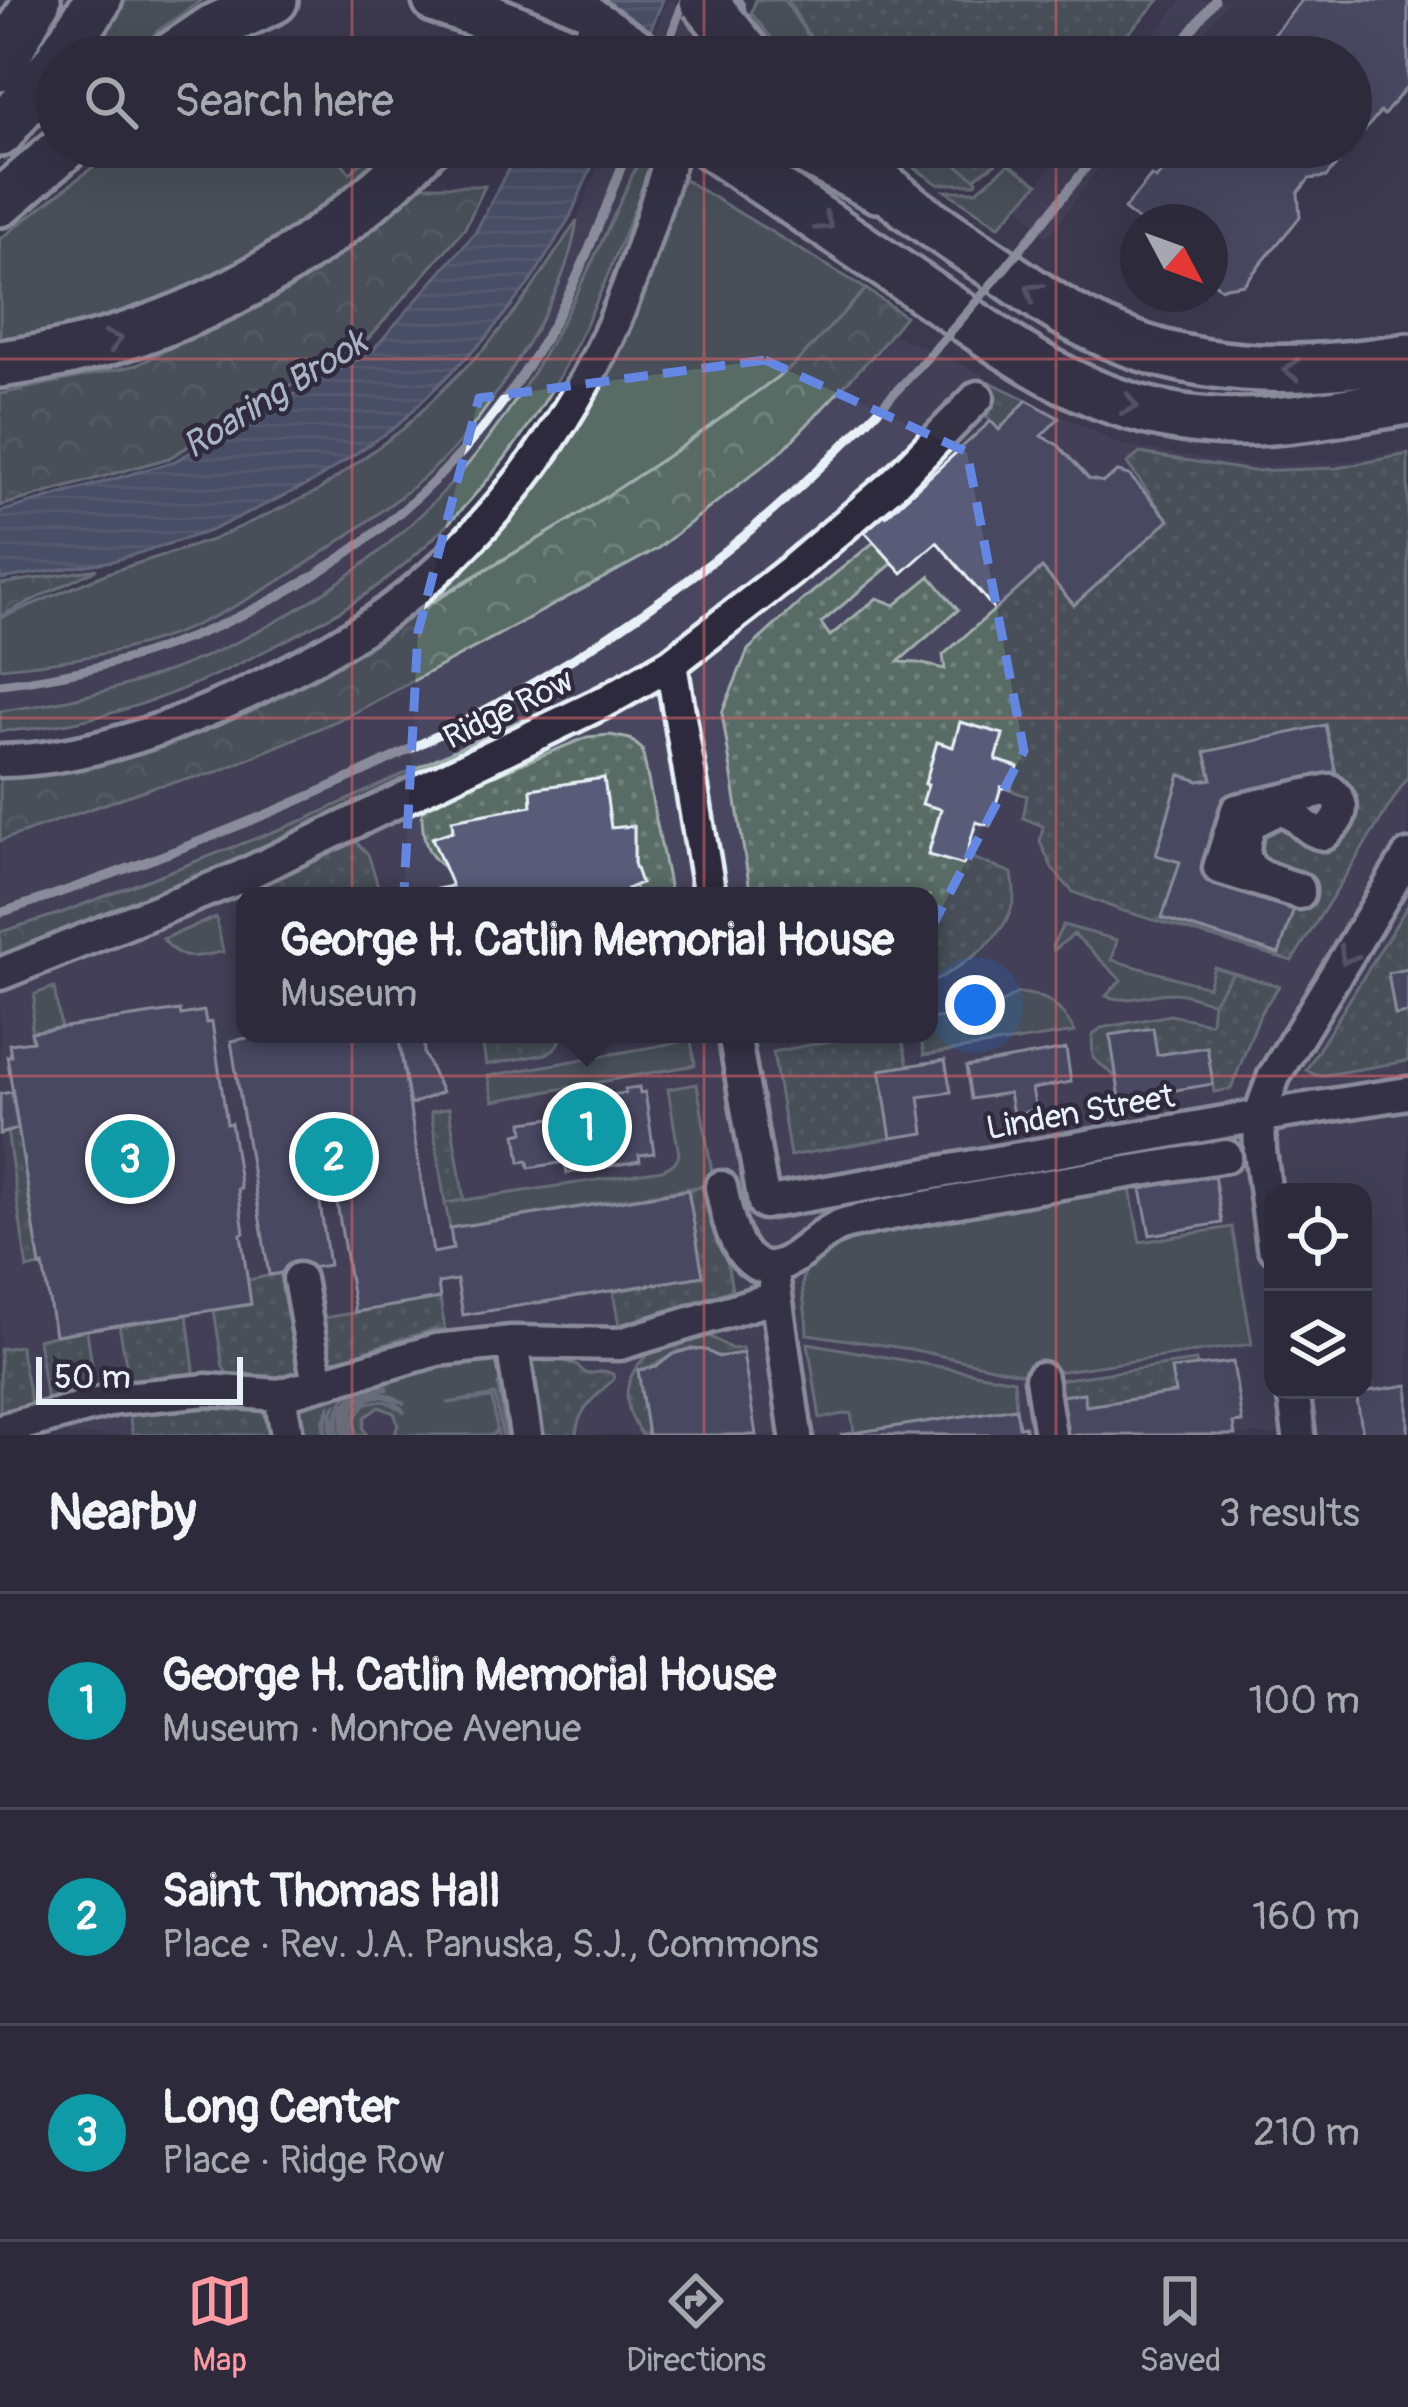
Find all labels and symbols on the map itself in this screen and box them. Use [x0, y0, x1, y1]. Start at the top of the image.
north arrow [1120, 204, 1228, 312]
one-way arrow [811, 209, 833, 231]
one-way arrow [1024, 284, 1046, 306]
water label: Roaring Brook [175, 318, 378, 469]
one-way arrow [103, 329, 124, 354]
one-way arrow [1282, 357, 1300, 383]
one-way arrow [1119, 391, 1139, 416]
street label: Ridge Row [437, 660, 580, 758]
one-way arrow [1339, 943, 1361, 965]
your location [945, 975, 1005, 1035]
street label: Linden Street [983, 1076, 1178, 1149]
pin: 1 [548, 1082, 626, 1172]
pin: 2 [295, 1112, 373, 1202]
pin: 3 [91, 1114, 169, 1204]
scale bar [36, 1351, 243, 1404]

